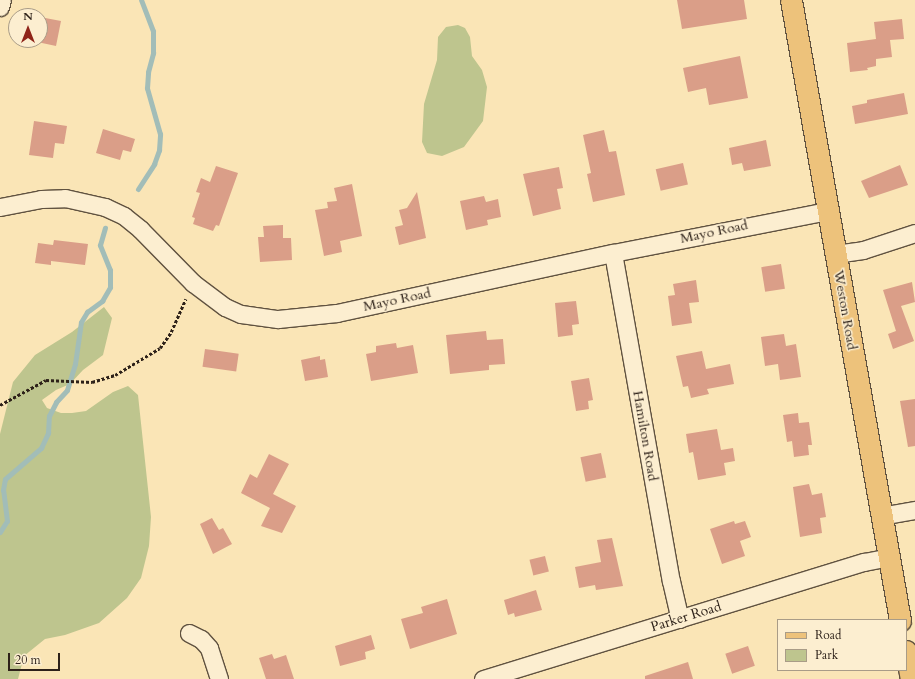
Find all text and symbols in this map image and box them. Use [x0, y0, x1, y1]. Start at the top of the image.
north arrow [8, 8, 48, 48]
text: N [23, 9, 33, 24]
street label: Mayo Road [679, 217, 749, 247]
street label: Weston Road [830, 269, 860, 351]
street label: Mayo Road [362, 285, 432, 315]
street label: Hamilton Road [629, 389, 661, 483]
street label: Parker Road [649, 598, 723, 636]
legend [777, 619, 907, 671]
text: Road [815, 627, 841, 643]
scale bar [10, 645, 62, 671]
text: Park [815, 647, 838, 663]
text: 20 m [15, 652, 41, 668]

